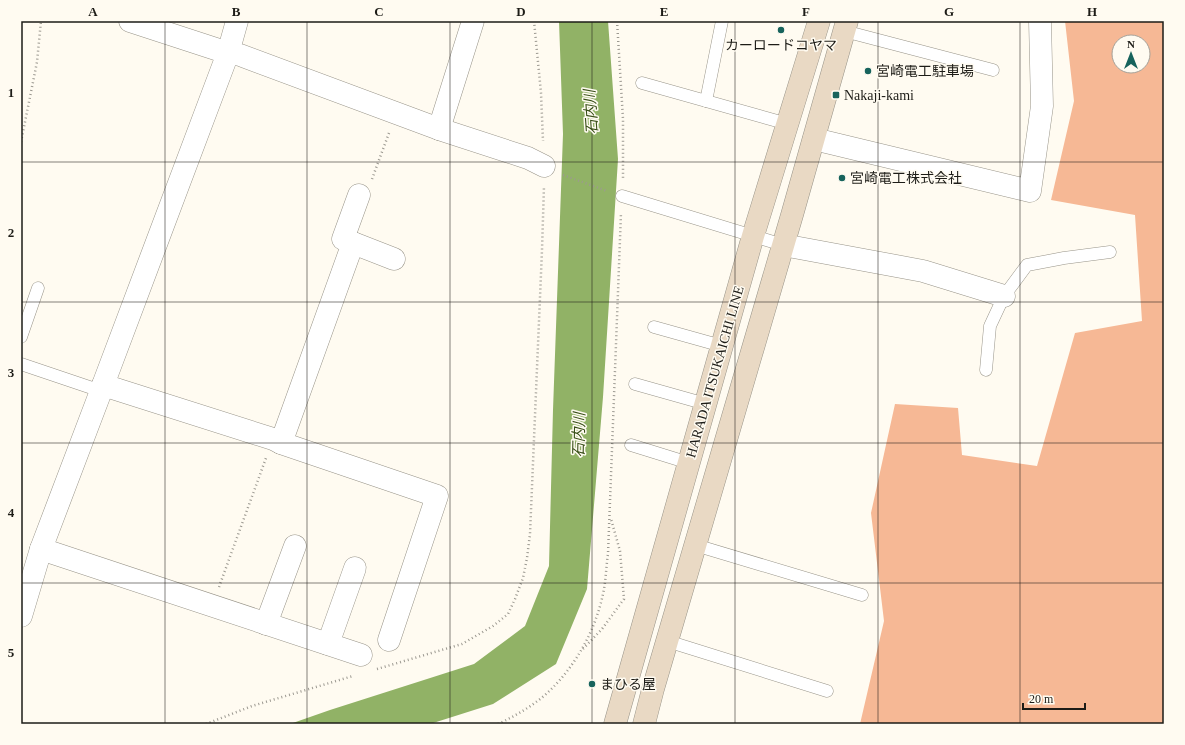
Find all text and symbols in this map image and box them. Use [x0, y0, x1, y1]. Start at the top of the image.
text: A [88, 4, 98, 19]
text: B [232, 4, 241, 19]
text: C [374, 4, 384, 19]
text: D [516, 4, 526, 19]
text: E [660, 4, 668, 19]
text: F [802, 4, 810, 19]
text: G [944, 4, 954, 19]
text: H [1087, 4, 1097, 19]
marker: カーロードコヤマ [776, 25, 786, 35]
north arrow [1111, 34, 1151, 74]
place label: カーロードコヤマ [725, 38, 837, 53]
text: N [1127, 38, 1135, 50]
place label: 宮崎電工駐車場 [876, 64, 974, 79]
marker: 宮崎電工駐車場 [863, 66, 873, 76]
text: 1 [8, 85, 14, 100]
water label: 石内川 [581, 87, 601, 135]
place label: Nakaji-kami [844, 88, 914, 103]
marker: Nakaji-kami [831, 90, 841, 100]
place label: 宮崎電工株式会社 [850, 171, 962, 186]
marker: 宮崎電工株式会社 [837, 173, 847, 183]
text: 2 [8, 225, 14, 240]
street label: HARADA ITSUKAICHI LINE [683, 284, 747, 460]
text: 3 [8, 365, 15, 380]
water label: 石内川 [571, 410, 587, 458]
text: 4 [8, 505, 15, 520]
text: 5 [8, 645, 15, 660]
place label: まひる屋 [600, 677, 656, 692]
marker: まひる屋 [587, 679, 597, 689]
scale bar [1023, 685, 1085, 711]
text: 20 m [1029, 692, 1054, 706]

